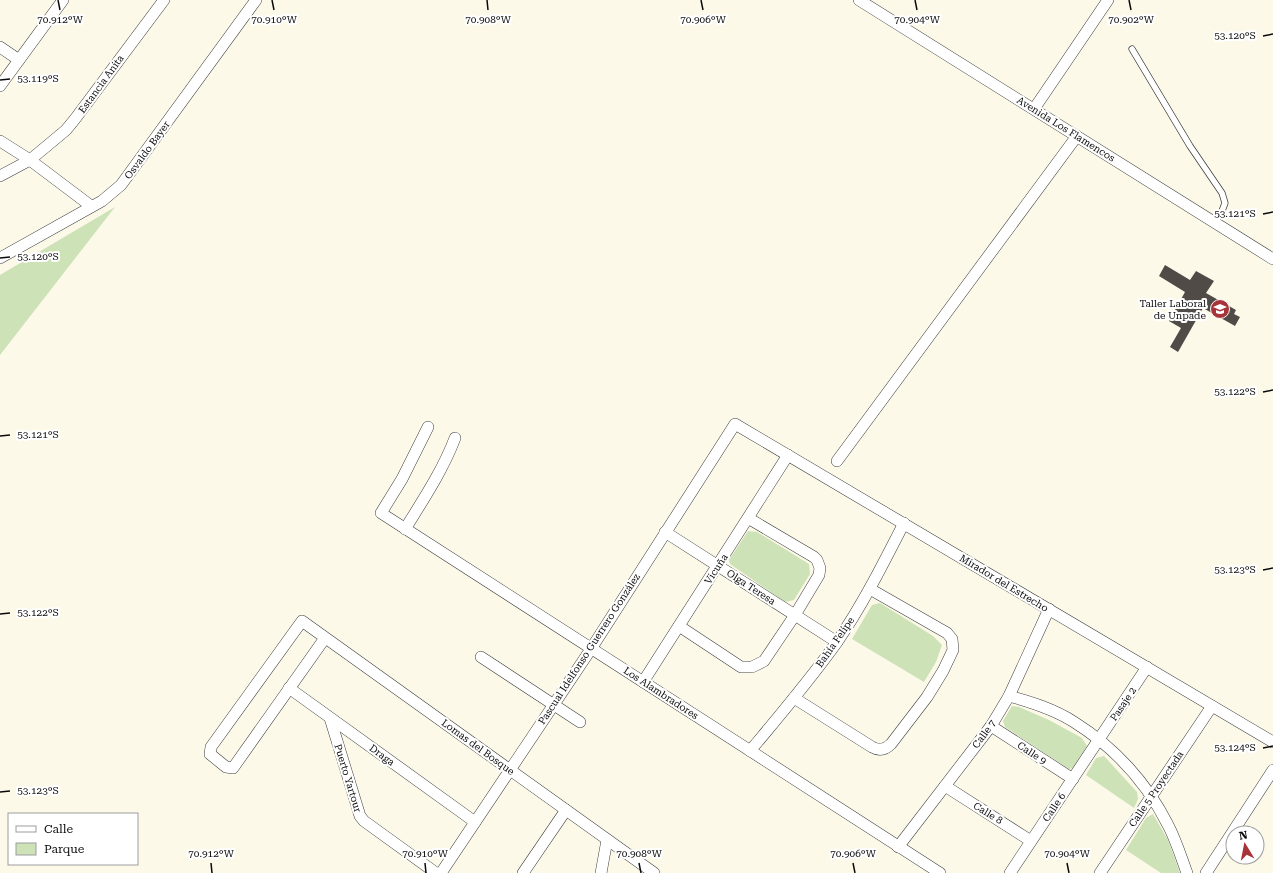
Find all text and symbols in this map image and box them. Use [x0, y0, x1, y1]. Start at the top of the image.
text: 70.912°W [37, 14, 84, 25]
text: 70.910°W [251, 14, 298, 25]
text: 70.908°W [465, 14, 512, 25]
text: 70.906°W [680, 14, 727, 25]
text: 70.904°W [894, 14, 941, 25]
text: 70.902°W [1108, 14, 1155, 25]
text: 53.120°S [1214, 30, 1256, 41]
street label: Estancia Anita [76, 52, 126, 115]
text: 53.119°S [17, 73, 59, 84]
street label: Avenida Los Flamencos [1015, 94, 1117, 164]
street label: Osvaldo Bayer [122, 119, 172, 181]
text: 53.121°S [1214, 208, 1256, 219]
text: 53.120°S [17, 251, 59, 262]
place label: Taller Laboral de Unpade [1139, 298, 1206, 321]
school or university icon: Taller Laboral de Unpade [1209, 298, 1231, 320]
text: 53.122°S [1214, 386, 1256, 397]
text: 53.121°S [17, 429, 59, 440]
street label: Vicuña [702, 551, 730, 586]
street label: Mirador del Estrecho [958, 552, 1050, 614]
text: 53.123°S [1214, 564, 1256, 575]
street label: Olga Teresa [725, 567, 778, 607]
street label: Pascual Idelfonso Guerrero González [536, 571, 642, 726]
text: 53.122°S [17, 607, 59, 618]
street label: Bahía Felipe [814, 614, 857, 669]
street label: Los Alambradores [622, 665, 701, 721]
street label: Pasaje 2 [1108, 685, 1138, 723]
street label: Lomas del Bosque [439, 717, 517, 777]
street label: Calle 7 [970, 717, 998, 750]
street label: Calle 9 [1015, 740, 1049, 767]
street label: Draga [367, 742, 397, 768]
text: 53.124°S [1214, 742, 1256, 753]
street label: Puerto Yartour [332, 743, 364, 813]
street label: Calle 5 Proyectada [1127, 749, 1186, 829]
text: 53.123°S [17, 785, 59, 796]
street label: Calle 6 [1040, 790, 1068, 824]
street label: Calle 8 [971, 800, 1005, 826]
legend [8, 813, 138, 865]
text: Calle [44, 822, 74, 836]
north arrow [1225, 825, 1265, 865]
text: N [1238, 828, 1249, 843]
text: Parque [44, 842, 85, 856]
text: 70.912°W [188, 848, 235, 859]
text: 70.910°W [402, 848, 449, 859]
text: 70.908°W [616, 848, 663, 859]
text: 70.906°W [830, 848, 877, 859]
text: 70.904°W [1044, 848, 1091, 859]

